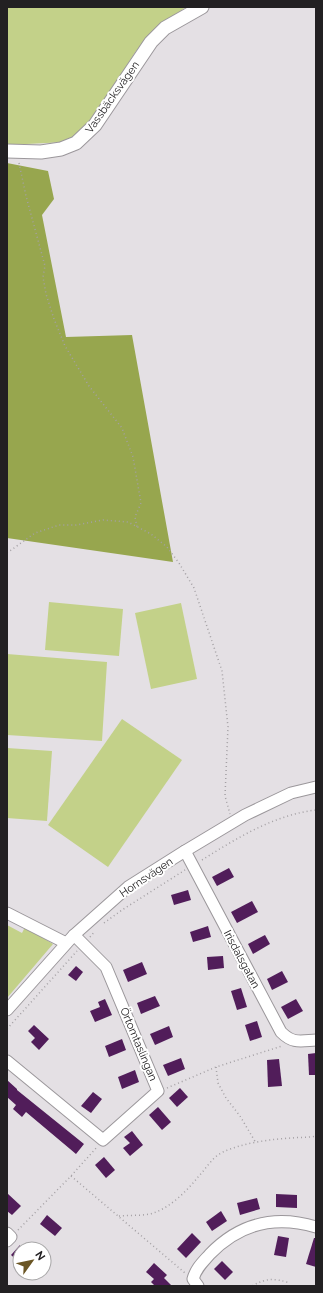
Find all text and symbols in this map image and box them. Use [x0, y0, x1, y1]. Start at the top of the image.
street label: Vassbäcksvägen [83, 59, 142, 136]
street label: Hornsvägen [117, 855, 175, 900]
street label: Irisdalsgatan [221, 928, 262, 991]
street label: Örtomtaslingan [117, 1006, 160, 1083]
north arrow [12, 1241, 52, 1281]
text: N [32, 1249, 48, 1263]

